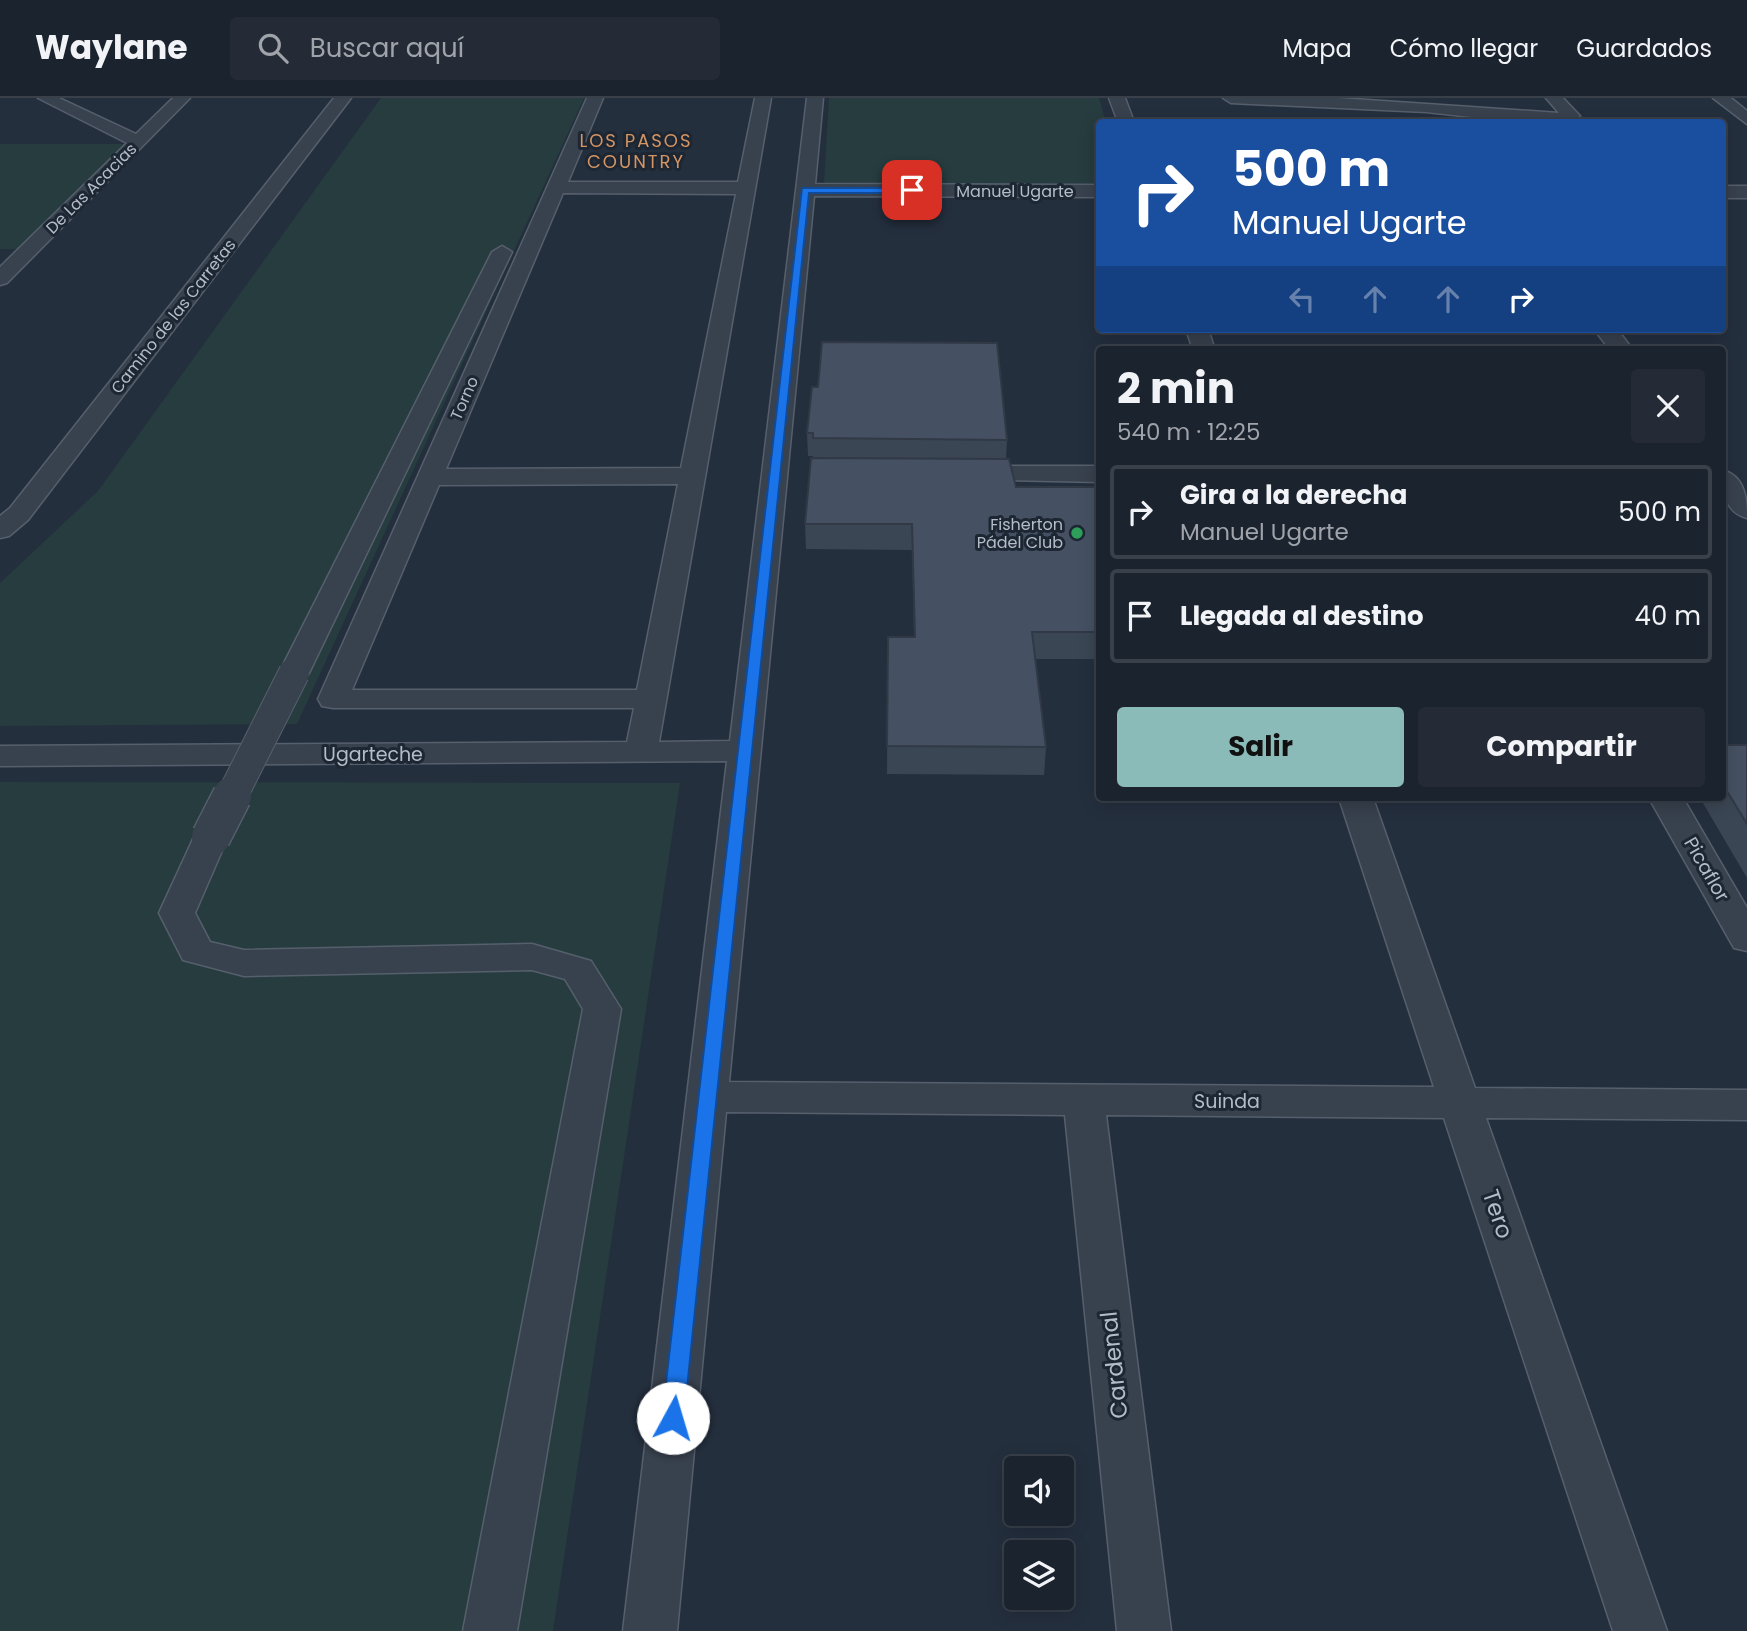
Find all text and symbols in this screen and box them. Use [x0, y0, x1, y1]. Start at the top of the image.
search box [230, 17, 720, 80]
text: Waylane [35, 24, 188, 71]
icon: search [254, 29, 292, 67]
text: Buscar aquí [310, 30, 464, 66]
text: Mapa [1282, 32, 1352, 65]
text: Cómo llegar [1390, 32, 1538, 65]
text: Guardados [1576, 32, 1712, 65]
district label: LOS PASOS COUNTRY [579, 128, 693, 174]
text: 500 m [1232, 135, 1390, 203]
street label: De Las Acacias [41, 138, 142, 239]
icon: right [1117, 147, 1208, 238]
pin [882, 160, 942, 220]
icon: arrive [893, 171, 931, 209]
street label: Manuel Ugarte [956, 180, 1074, 203]
text: Manuel Ugarte [1232, 200, 1467, 245]
street label: Camino de las Carretas [106, 234, 241, 399]
icon: left [1283, 280, 1321, 318]
icon: ahead [1356, 280, 1394, 318]
icon: ahead [1429, 280, 1467, 318]
icon: right [1502, 280, 1540, 318]
text: 2 min [1117, 359, 1235, 418]
button: close [1631, 369, 1705, 443]
street label: Torno [445, 373, 484, 424]
text: 540 m · 12:25 [1117, 416, 1261, 448]
text: Gira a la derecha [1180, 477, 1408, 513]
icon: right [1121, 493, 1159, 531]
text: 500 m [1618, 494, 1701, 530]
place label: Fisherton Pádel Club [977, 513, 1063, 554]
text: Manuel Ugarte [1180, 516, 1349, 548]
marker: Fisherton Pádel Club [1069, 525, 1085, 541]
icon: arrive [1121, 597, 1159, 635]
text: Llegada al destino [1180, 598, 1424, 634]
text: 40 m [1635, 598, 1701, 634]
button: Salir [1117, 707, 1404, 787]
button: Compartir [1418, 707, 1705, 787]
street label: Ugarteche [323, 741, 423, 768]
street label: Picaflor [1677, 832, 1736, 906]
street label: Suinda [1194, 1088, 1260, 1115]
street label: Tero [1475, 1185, 1521, 1243]
street label: Cardenal [1092, 1310, 1136, 1420]
position arrow [636, 1381, 710, 1455]
map controls [1004, 1456, 1074, 1610]
button: sound [1004, 1456, 1074, 1526]
button: layers [1004, 1540, 1074, 1610]

